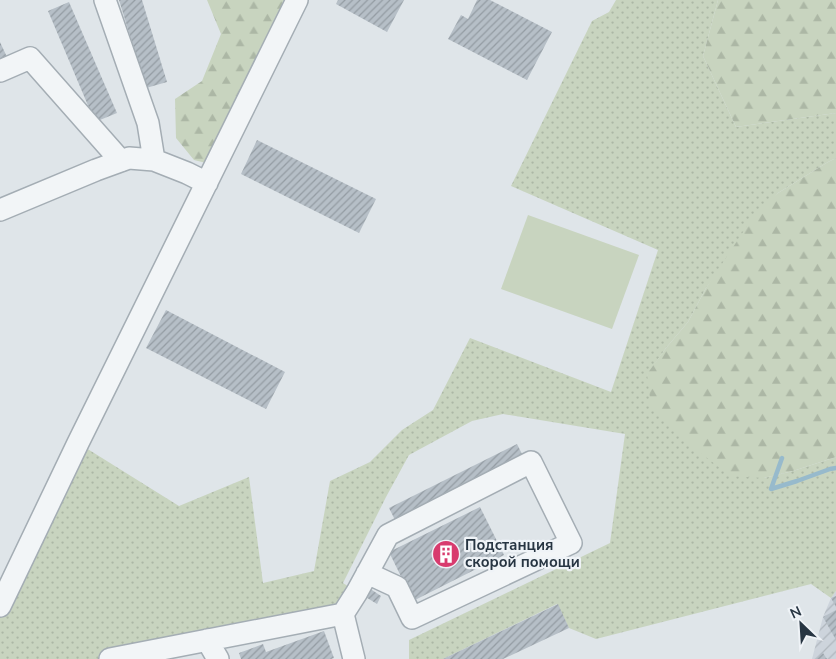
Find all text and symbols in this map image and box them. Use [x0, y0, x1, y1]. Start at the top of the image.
place label: Подстанция скорой помощи [465, 535, 580, 572]
building icon: Подстанция скорой помощи [431, 539, 461, 569]
north arrow [776, 599, 826, 649]
text: N [787, 602, 804, 623]

